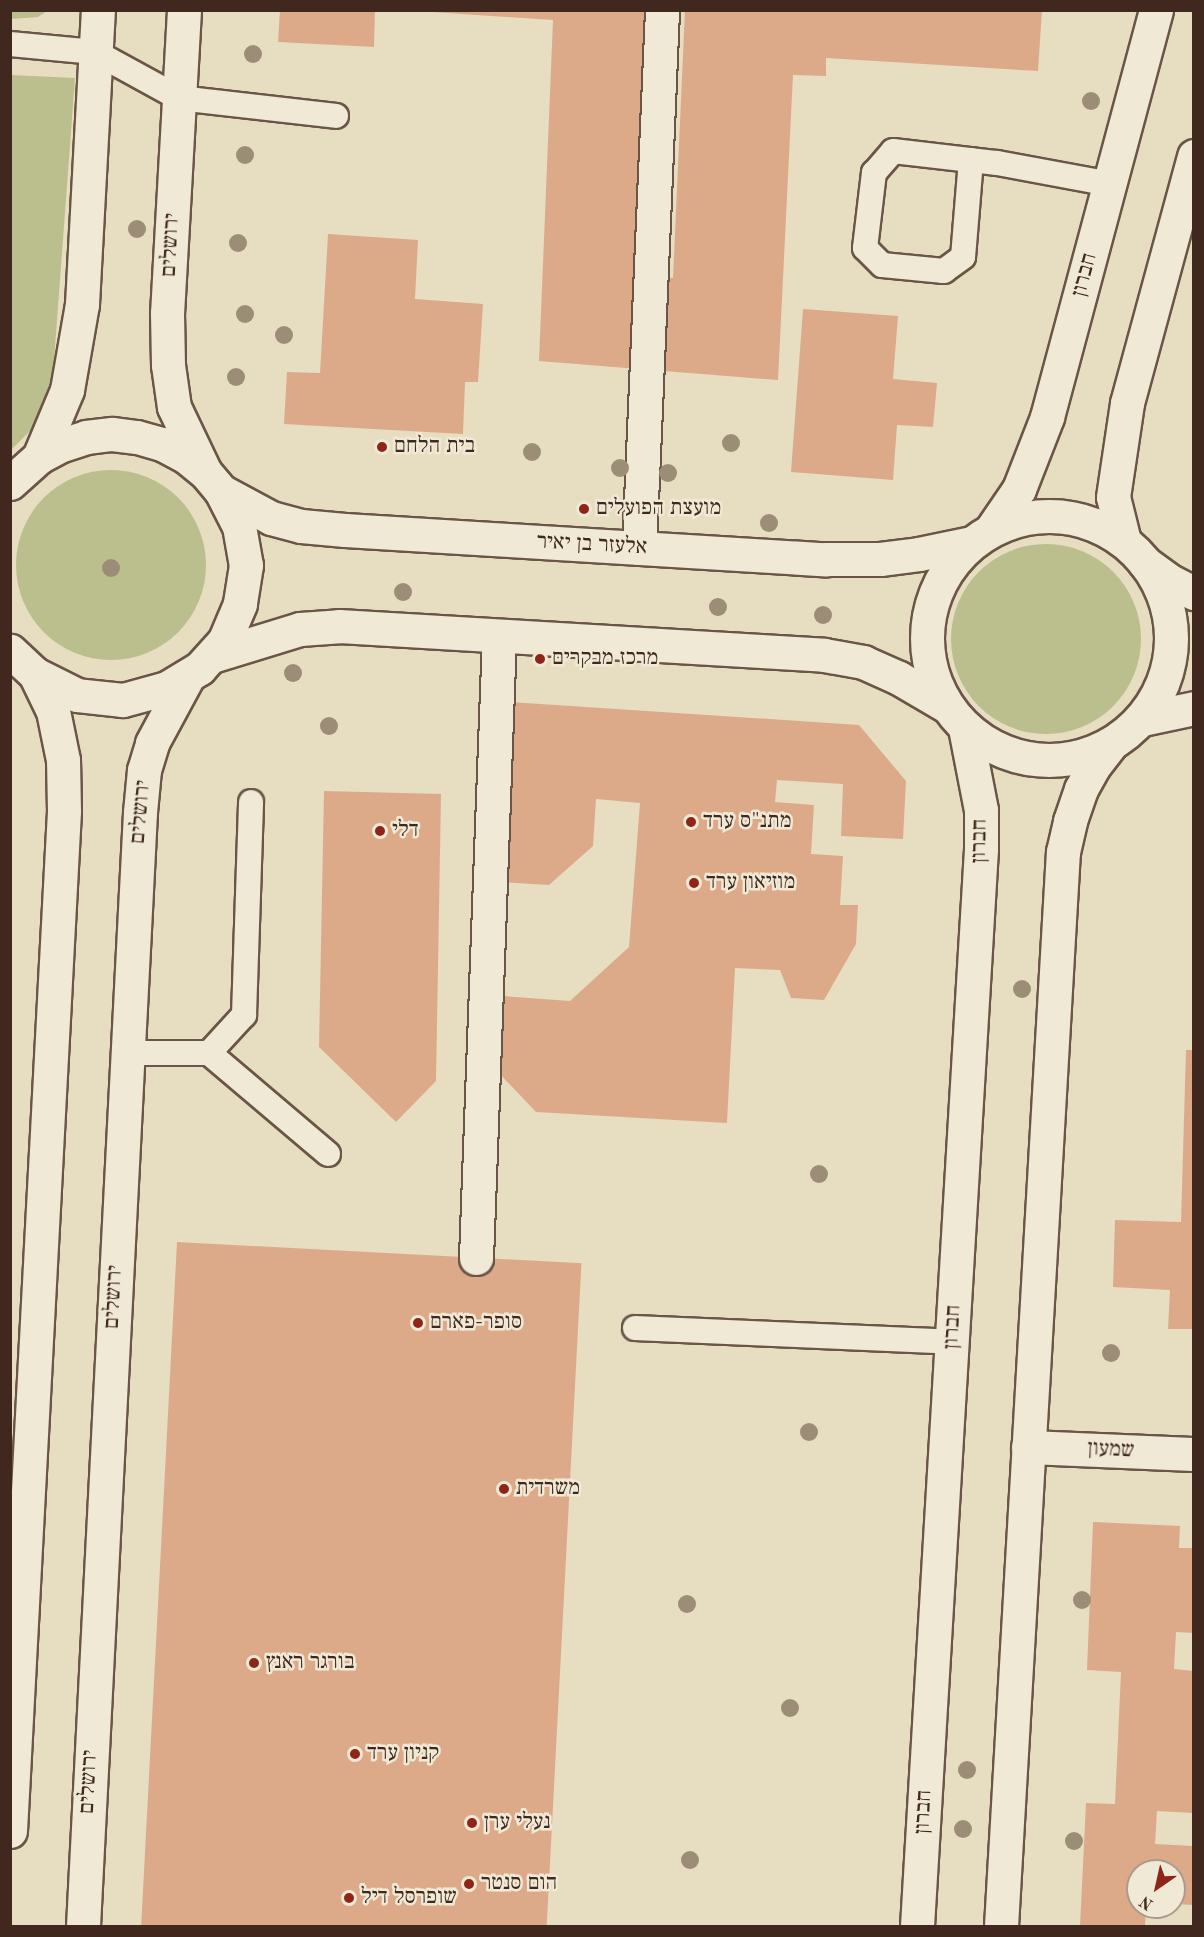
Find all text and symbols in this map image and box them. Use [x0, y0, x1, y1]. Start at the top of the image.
street label: ירושלים [156, 212, 186, 278]
street label: חברון [1067, 250, 1103, 300]
place label: בית הלחם [394, 434, 475, 460]
marker: בית הלחם [375, 440, 389, 454]
place label: מועצת הפועלים [596, 496, 721, 522]
marker: מועצת הפועלים [577, 502, 591, 516]
street label: אלעזר בן יאיר [536, 529, 648, 561]
place label: מרכז מבקרים [552, 646, 658, 672]
marker: מרכז מבקרים [533, 652, 547, 666]
street label: ירושלים [125, 779, 157, 845]
place label: מתנ"ס ערד [703, 809, 791, 835]
marker: מתנ"ס ערד [684, 815, 698, 829]
place label: דלי [392, 818, 419, 844]
street label: חברון [966, 819, 994, 863]
marker: דלי [373, 824, 387, 838]
place label: מוזיאון ערד [706, 870, 795, 896]
marker: מוזיאון ערד [687, 876, 701, 890]
street label: ירושלים [99, 1264, 129, 1330]
street label: חברון [939, 1304, 967, 1350]
place label: סופר-פארם [430, 1310, 522, 1336]
marker: סופר-פארם [411, 1316, 425, 1330]
street label: שמעון [1087, 1436, 1135, 1464]
place label: משרדית [516, 1476, 580, 1502]
marker: משרדית [497, 1482, 511, 1496]
place label: בורגר ראנץ [266, 1650, 355, 1676]
marker: בורגר ראנץ [247, 1656, 261, 1670]
place label: קניון ערד [367, 1741, 439, 1767]
marker: קניון ערד [348, 1747, 362, 1761]
street label: ירושלים [74, 1749, 104, 1815]
street label: חברון [910, 1789, 938, 1835]
place label: נעלי ערן [484, 1810, 551, 1836]
marker: נעלי ערן [465, 1816, 479, 1830]
north arrow [1126, 1859, 1186, 1919]
place label: הום סנטר [481, 1871, 557, 1897]
marker: הום סנטר [462, 1877, 476, 1891]
place label: שופרסל דיל [361, 1885, 457, 1911]
marker: שופרסל דיל [342, 1891, 356, 1905]
text: N [1138, 1892, 1157, 1912]

